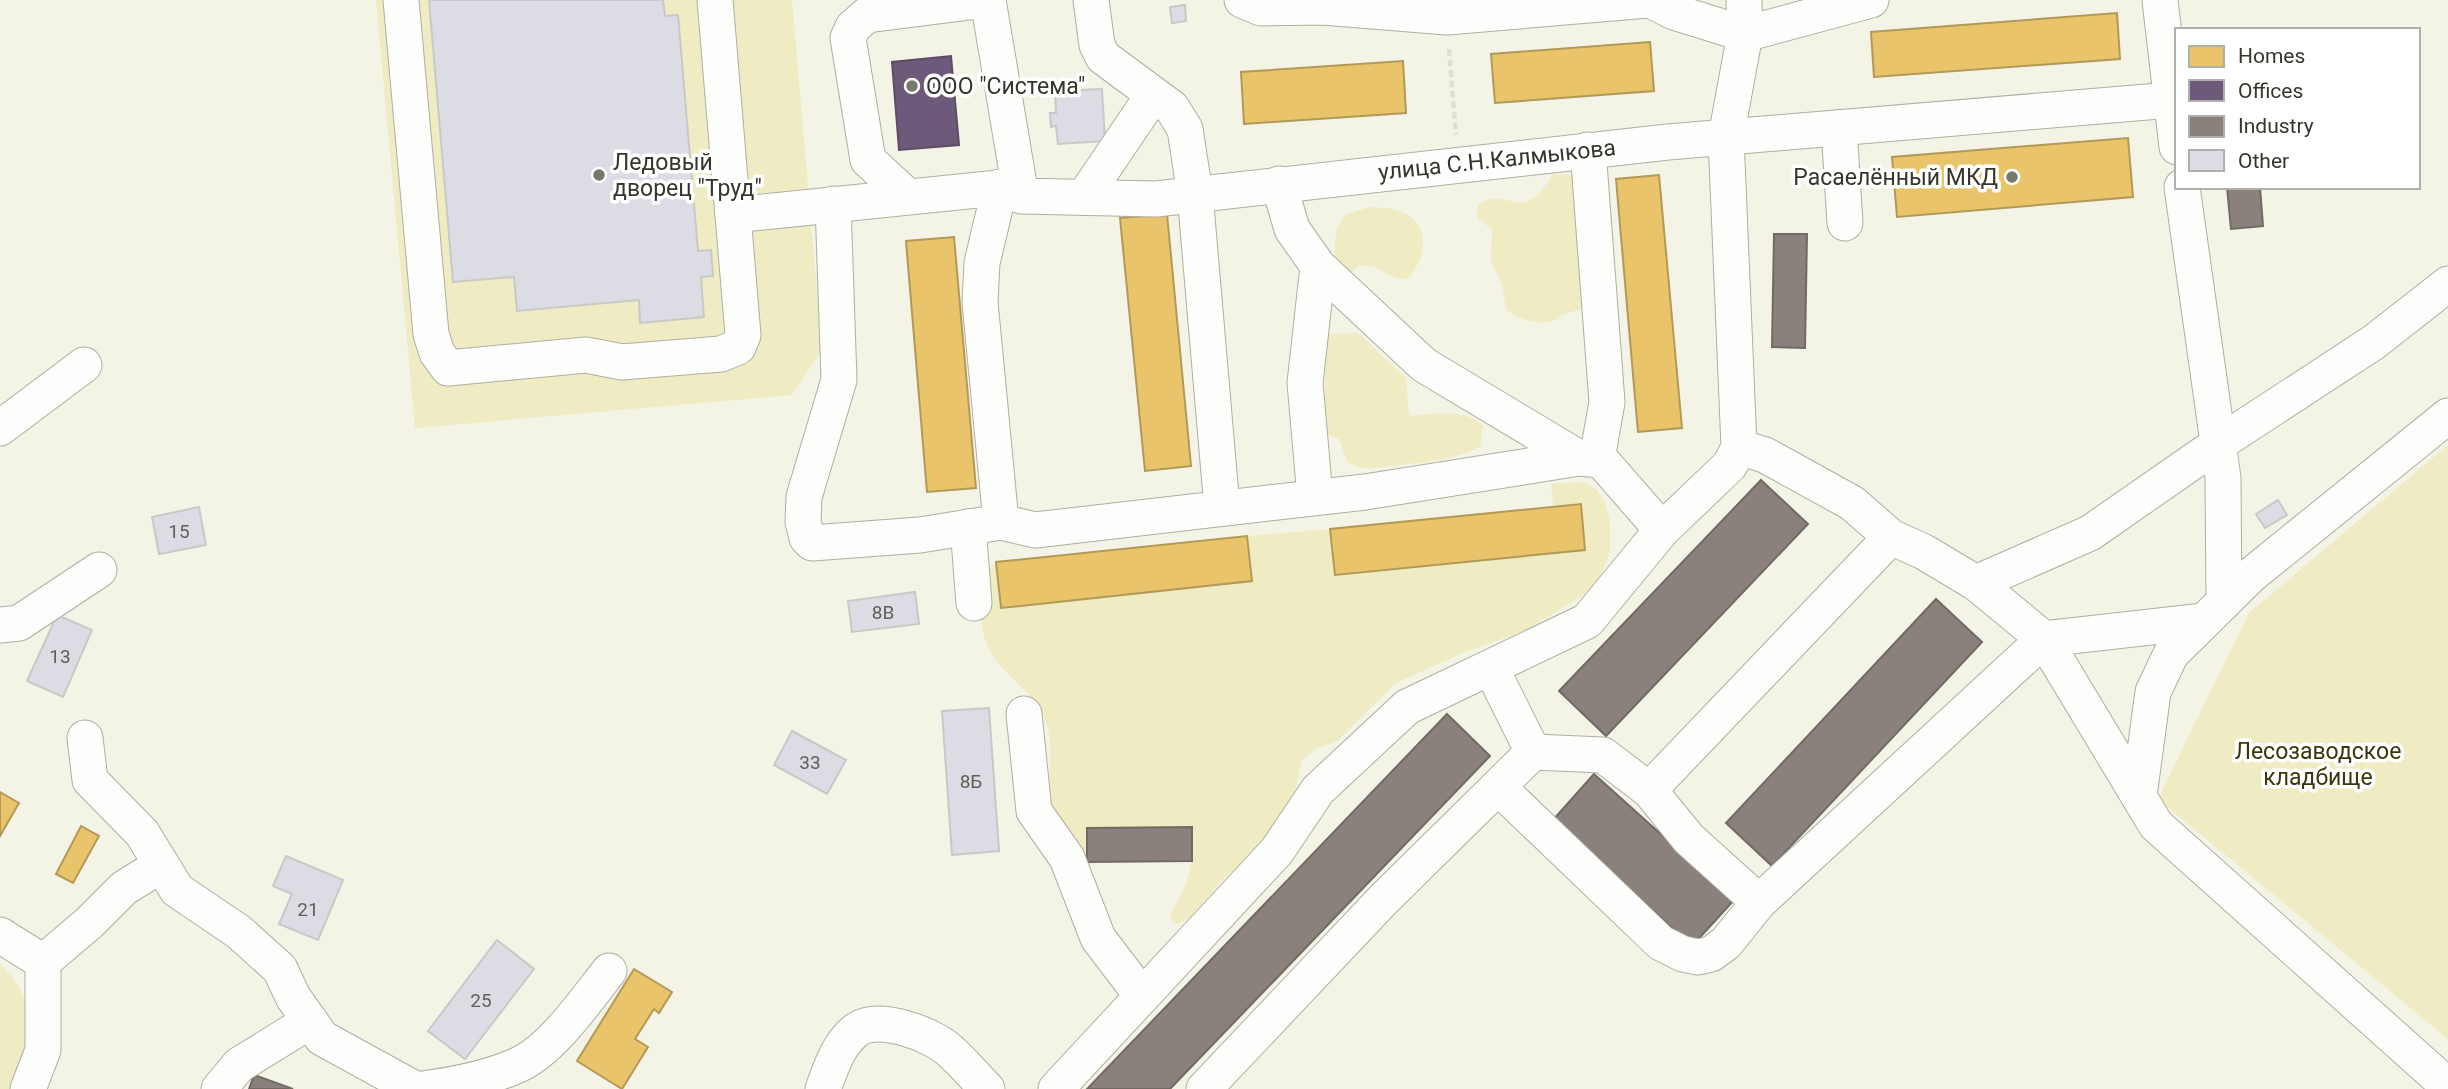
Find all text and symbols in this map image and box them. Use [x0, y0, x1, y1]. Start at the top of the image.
legend [2175, 28, 2420, 189]
text: Homes [2238, 44, 2305, 68]
place label: ООО "Система" [926, 73, 1085, 100]
marker: ООО "Система" [904, 78, 920, 94]
text: Offices [2238, 79, 2303, 103]
text: Industry [2238, 114, 2314, 138]
street label: улица С.Н.Калмыкова [1377, 134, 1617, 186]
place label: Ледовый дворец "Труд" [613, 149, 762, 202]
text: Other [2238, 149, 2289, 173]
place label: Расаелённый МКД [1793, 164, 1998, 191]
marker: Ледовый дворец "Труд" [591, 167, 607, 183]
marker: Расаелённый МКД [2004, 169, 2020, 185]
house number: 15 [168, 520, 190, 543]
house number: 8В [872, 601, 894, 624]
house number: 13 [49, 645, 71, 668]
park label: Лесозаводское кладбище [2235, 738, 2401, 791]
house number: 33 [799, 751, 821, 774]
house number: 8Б [960, 770, 982, 793]
house number: 21 [297, 898, 319, 921]
house number: 25 [470, 989, 492, 1012]

